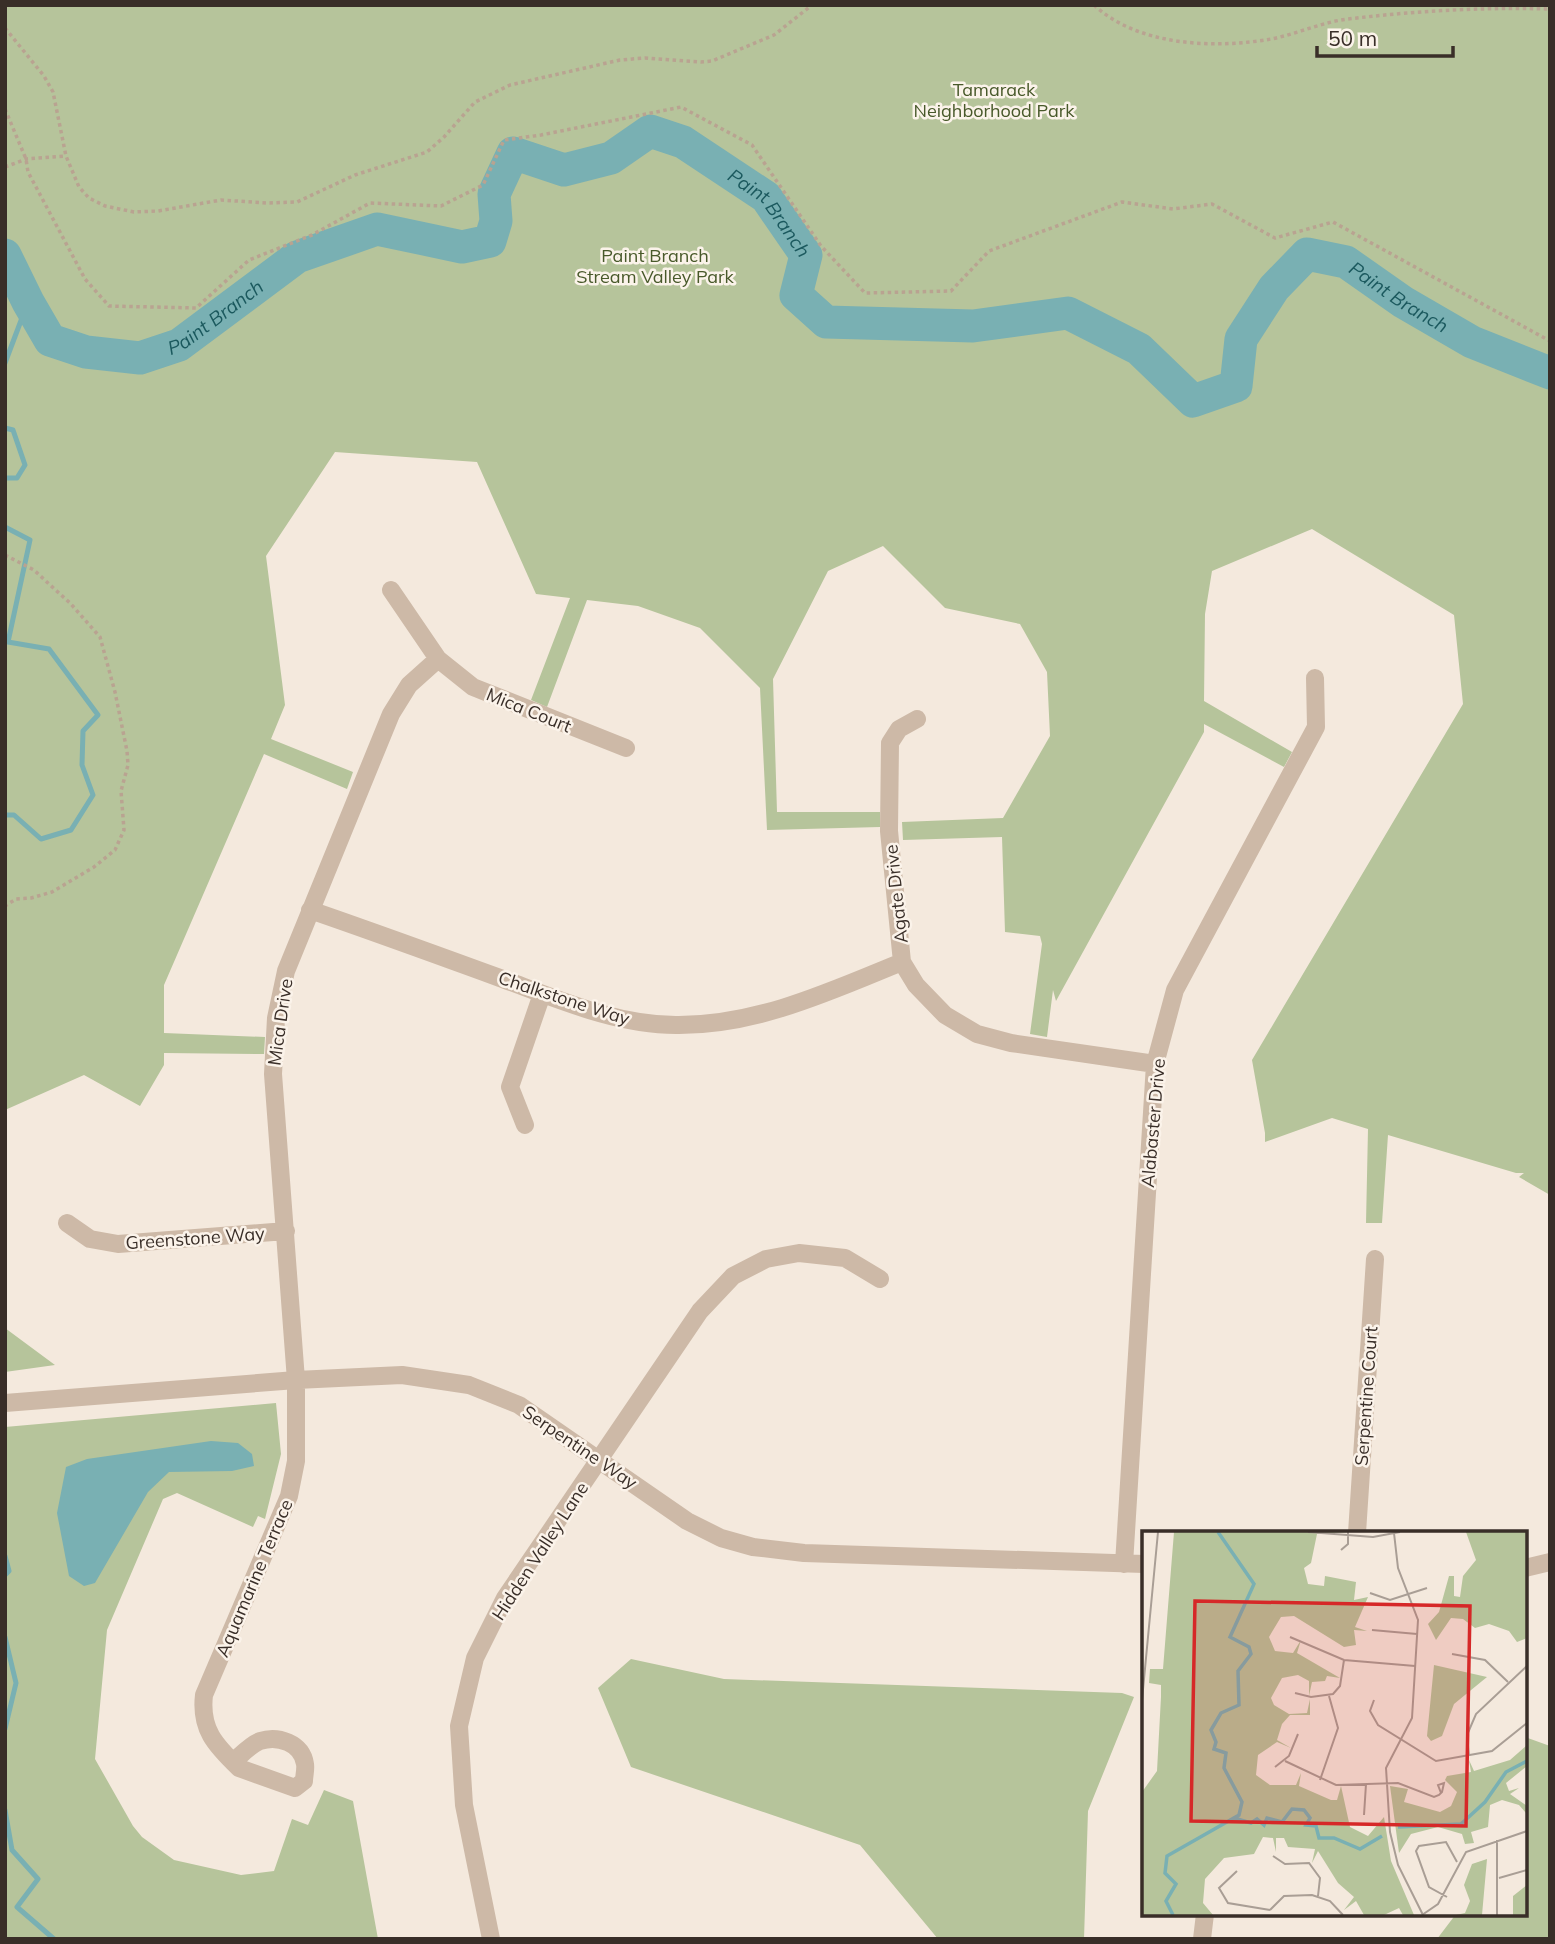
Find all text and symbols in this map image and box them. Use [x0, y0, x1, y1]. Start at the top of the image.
scale bar [1317, 14, 1454, 58]
text: 50 m [1328, 25, 1377, 51]
park label: Tamarack Neighborhood Park [913, 78, 1075, 122]
water label: Paint Branch [724, 163, 816, 262]
park label: Paint Branch Stream Valley Park [576, 244, 735, 288]
water label: Paint Branch [1345, 256, 1453, 338]
water label: Paint Branch [164, 274, 268, 360]
street label: Mica Court [483, 683, 575, 737]
street label: Agate Drive [879, 844, 913, 944]
street label: Chalkstone Way [495, 966, 633, 1030]
street label: Mica Drive [263, 977, 297, 1067]
street label: Alabaster Drive [1136, 1058, 1170, 1188]
street label: Greenstone Way [125, 1222, 266, 1254]
street label: Serpentine Court [1350, 1325, 1382, 1467]
street label: Serpentine Way [518, 1400, 642, 1494]
street label: Hidden Valley Lane [487, 1477, 593, 1625]
street label: Aquamarine Terrace [210, 1496, 298, 1660]
inset map [1142, 1531, 1527, 1916]

